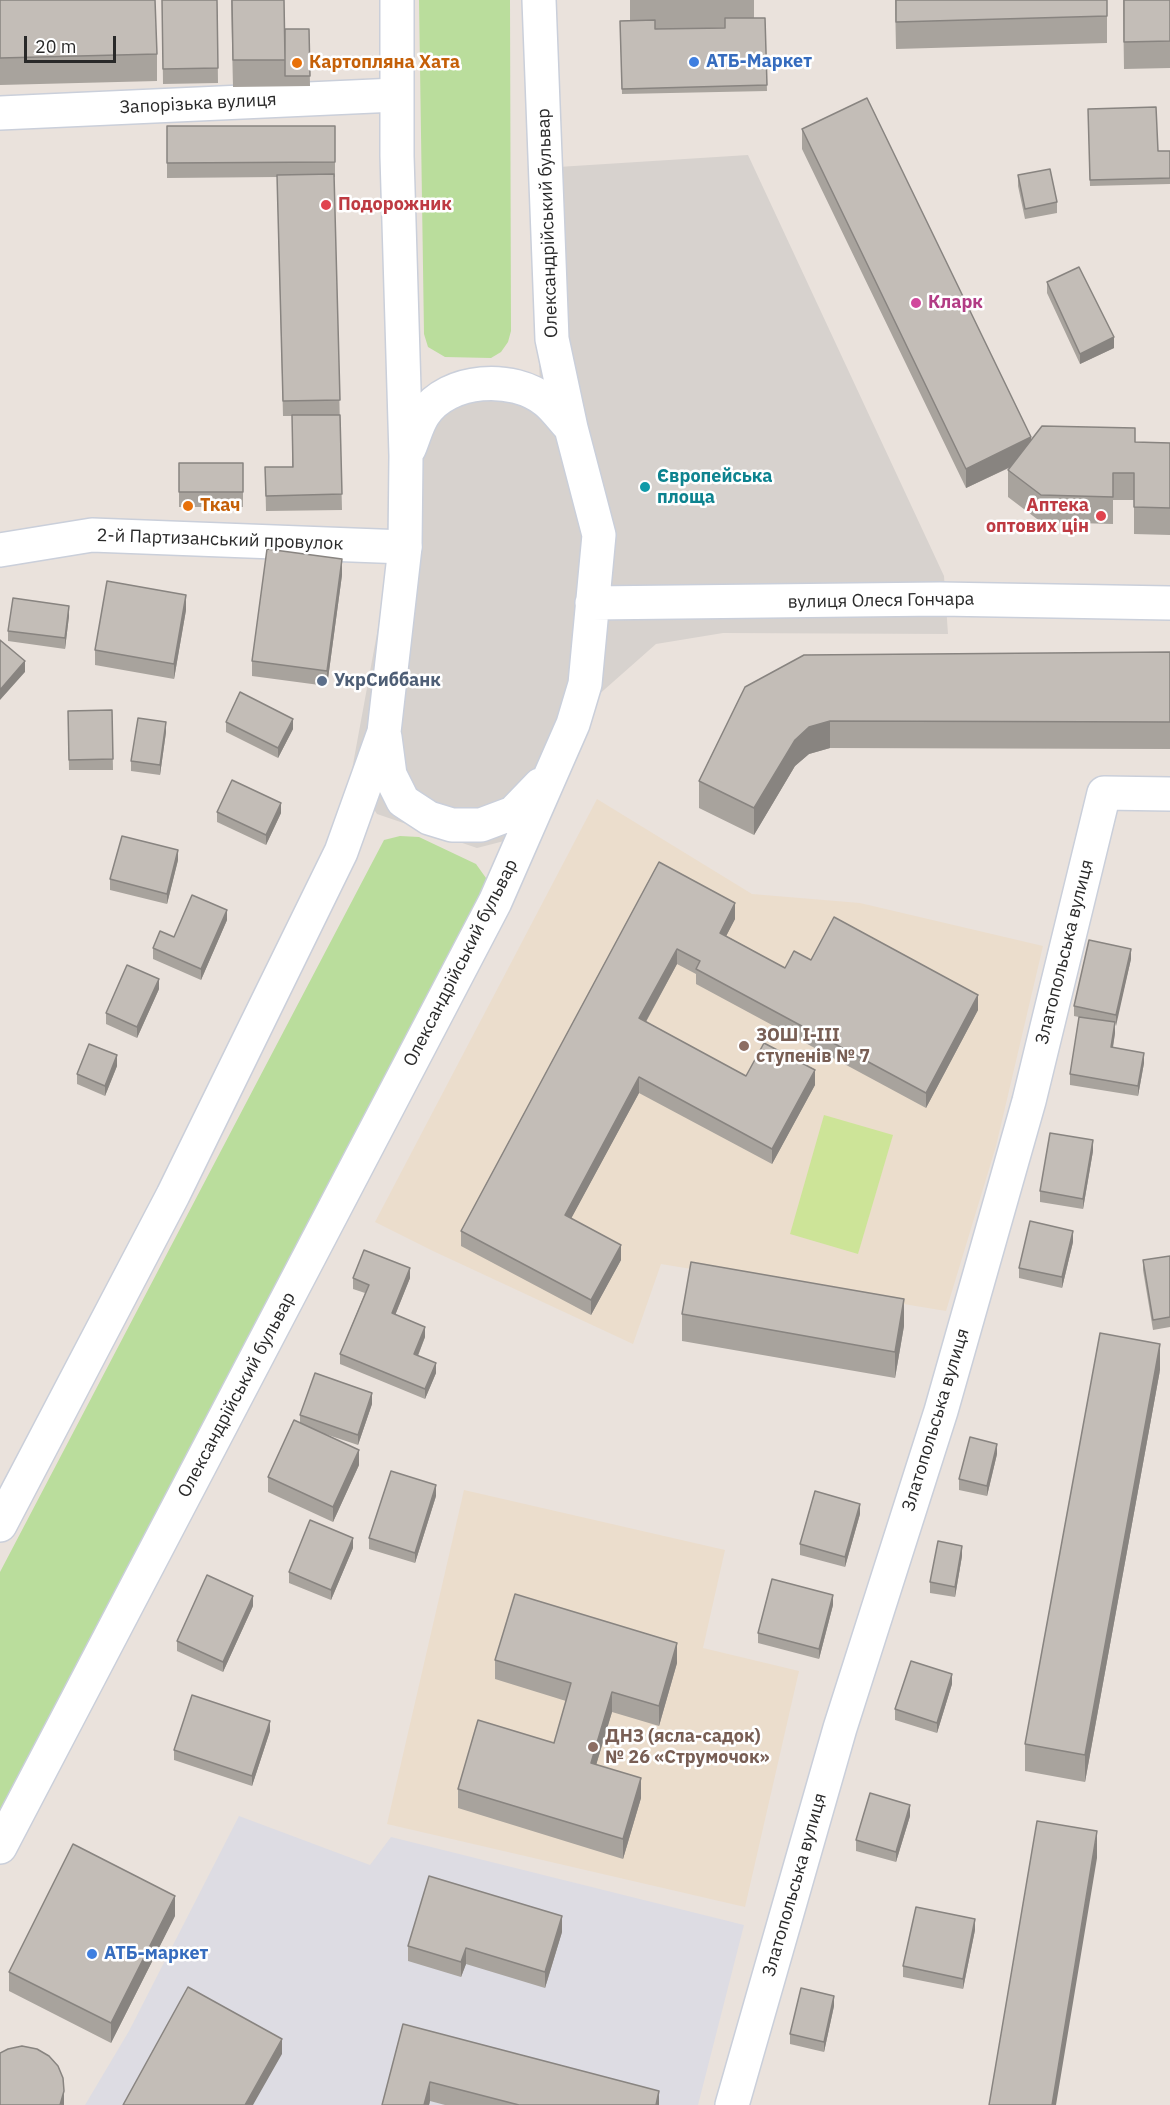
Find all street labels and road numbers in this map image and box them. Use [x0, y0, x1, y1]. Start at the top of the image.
street label: Запорізька вулиця [119, 89, 277, 119]
street label: Олександрійський бульвар [533, 108, 563, 338]
street label: 2-й Партизанський провулок [96, 525, 344, 555]
street label: вулиця Олеся Гончара [787, 589, 975, 613]
street label: Олександрійський бульвар [399, 856, 523, 1070]
street label: Златопольська вулиця [1032, 857, 1098, 1047]
street label: Олександрійський бульвар [174, 1288, 300, 1502]
street label: Златопольська вулиця [898, 1326, 974, 1514]
street label: Златопольська вулиця [758, 1791, 832, 1979]

